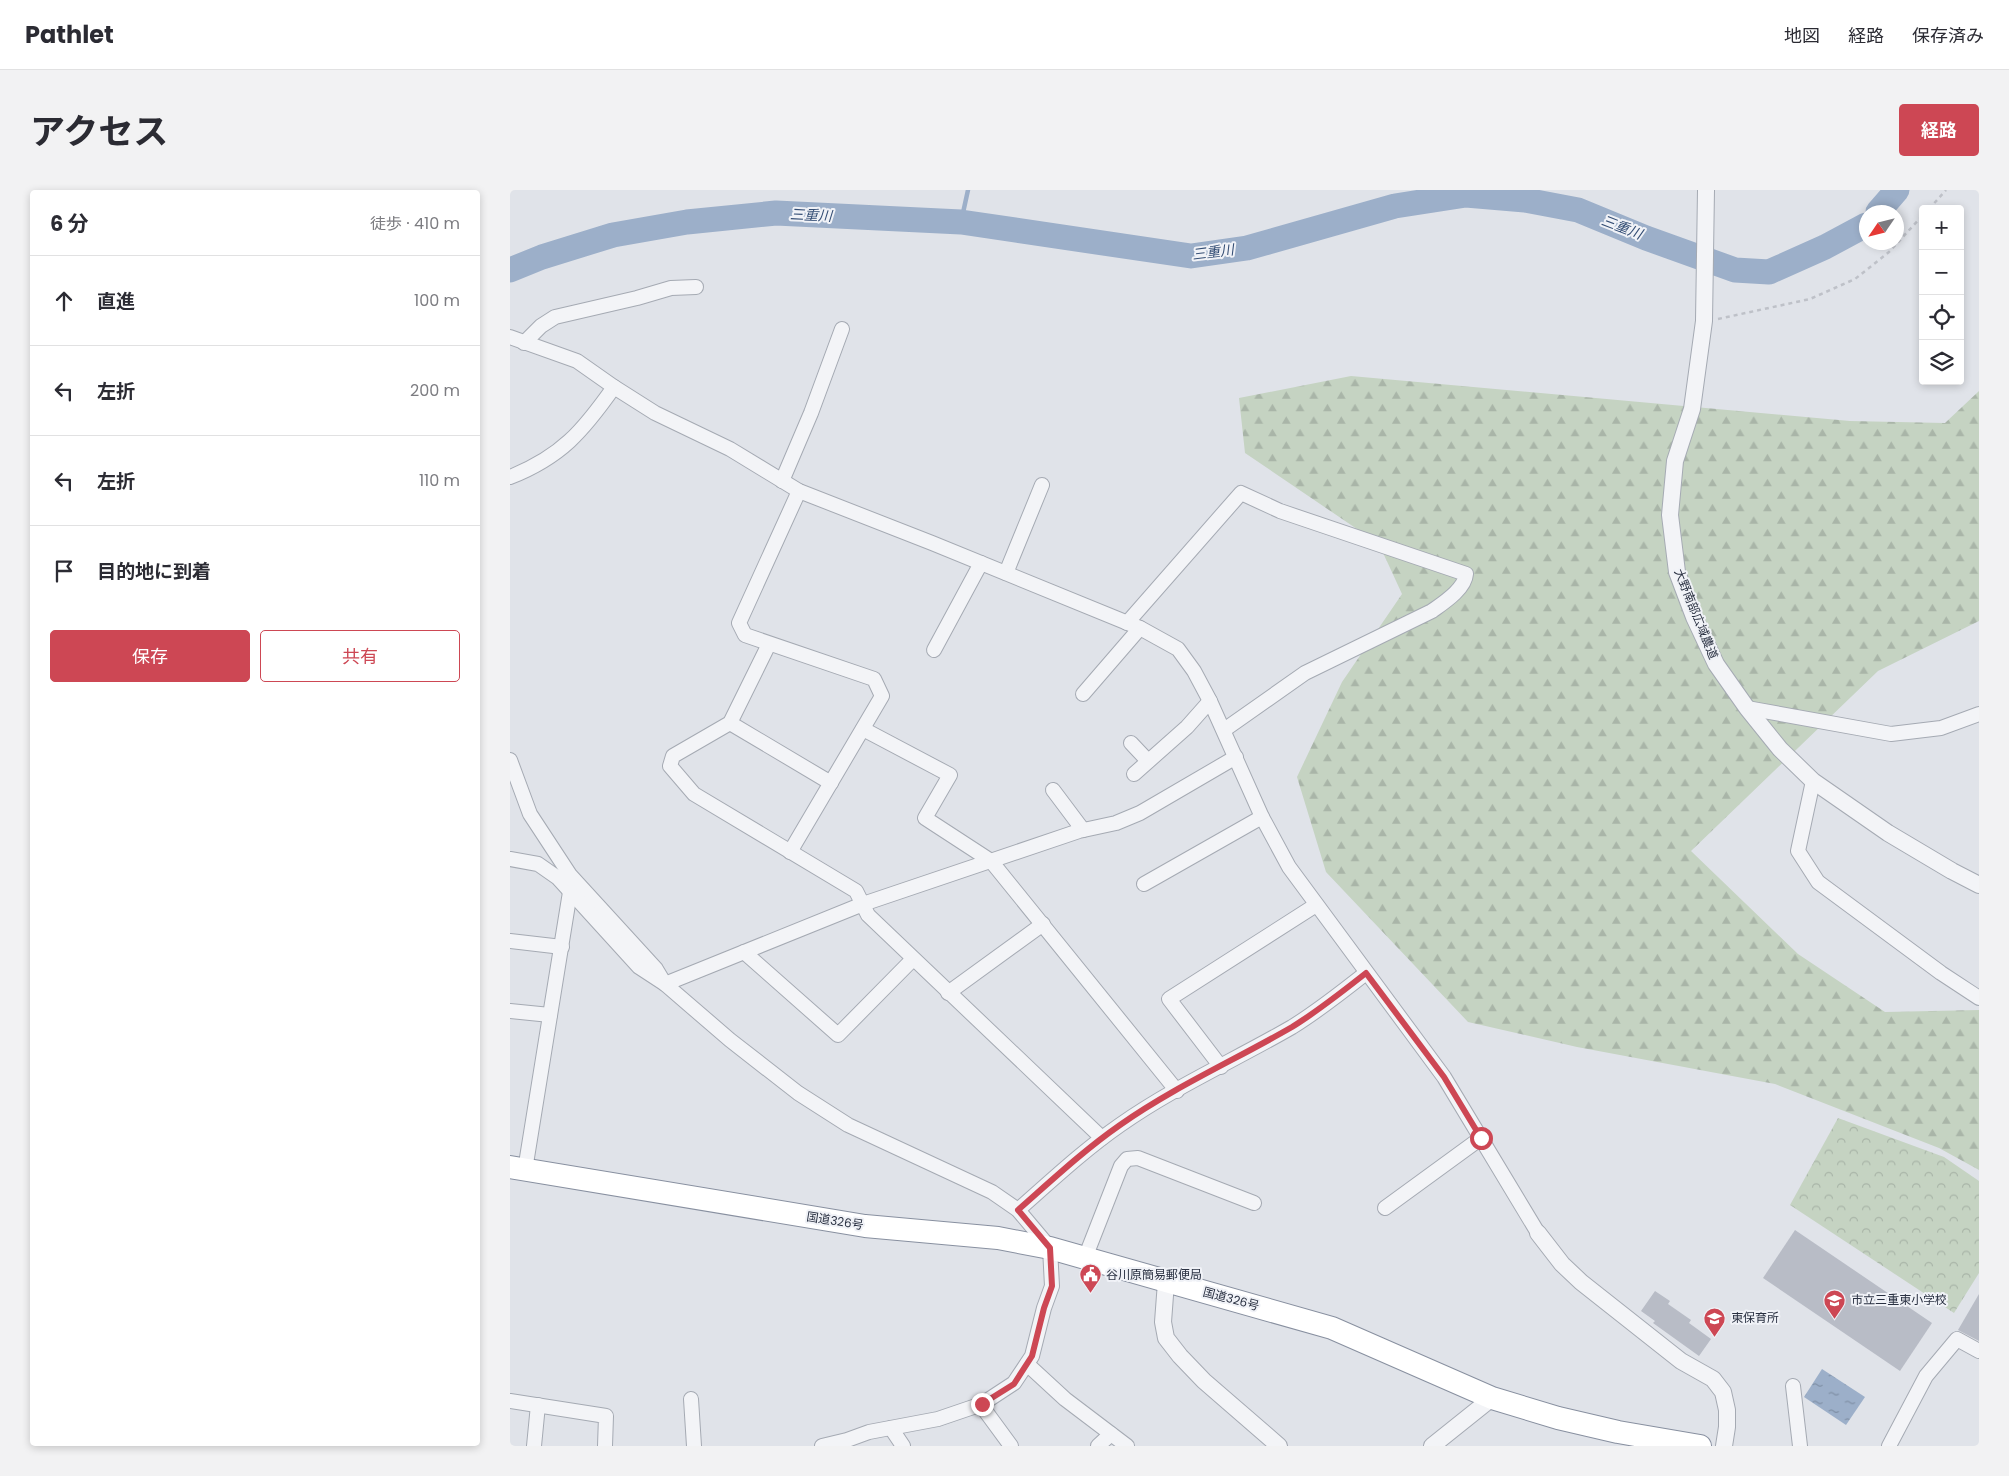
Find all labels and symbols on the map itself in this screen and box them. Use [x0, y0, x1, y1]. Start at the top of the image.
water label: 三重川 [790, 204, 834, 226]
north arrow [1859, 205, 1904, 250]
water label: 三重川 [1599, 210, 1647, 245]
water label: 三重川 [1191, 239, 1237, 264]
street label: 大野南部広域農道 [1671, 566, 1722, 662]
route start [1470, 1127, 1493, 1150]
street label: 国道326号 [805, 1208, 865, 1233]
public building icon: 谷川原簡易郵便局 [1078, 1263, 1102, 1294]
place label: 谷川原簡易郵便局 [1106, 1266, 1202, 1283]
street label: 国道326号 [1201, 1283, 1261, 1314]
school or university icon: 市立三重東小学校 [1823, 1288, 1847, 1319]
place label: 市立三重東小学校 [1851, 1291, 1947, 1308]
school or university icon: 東保育所 [1703, 1306, 1727, 1337]
place label: 東保育所 [1731, 1309, 1779, 1326]
route end [971, 1393, 994, 1416]

